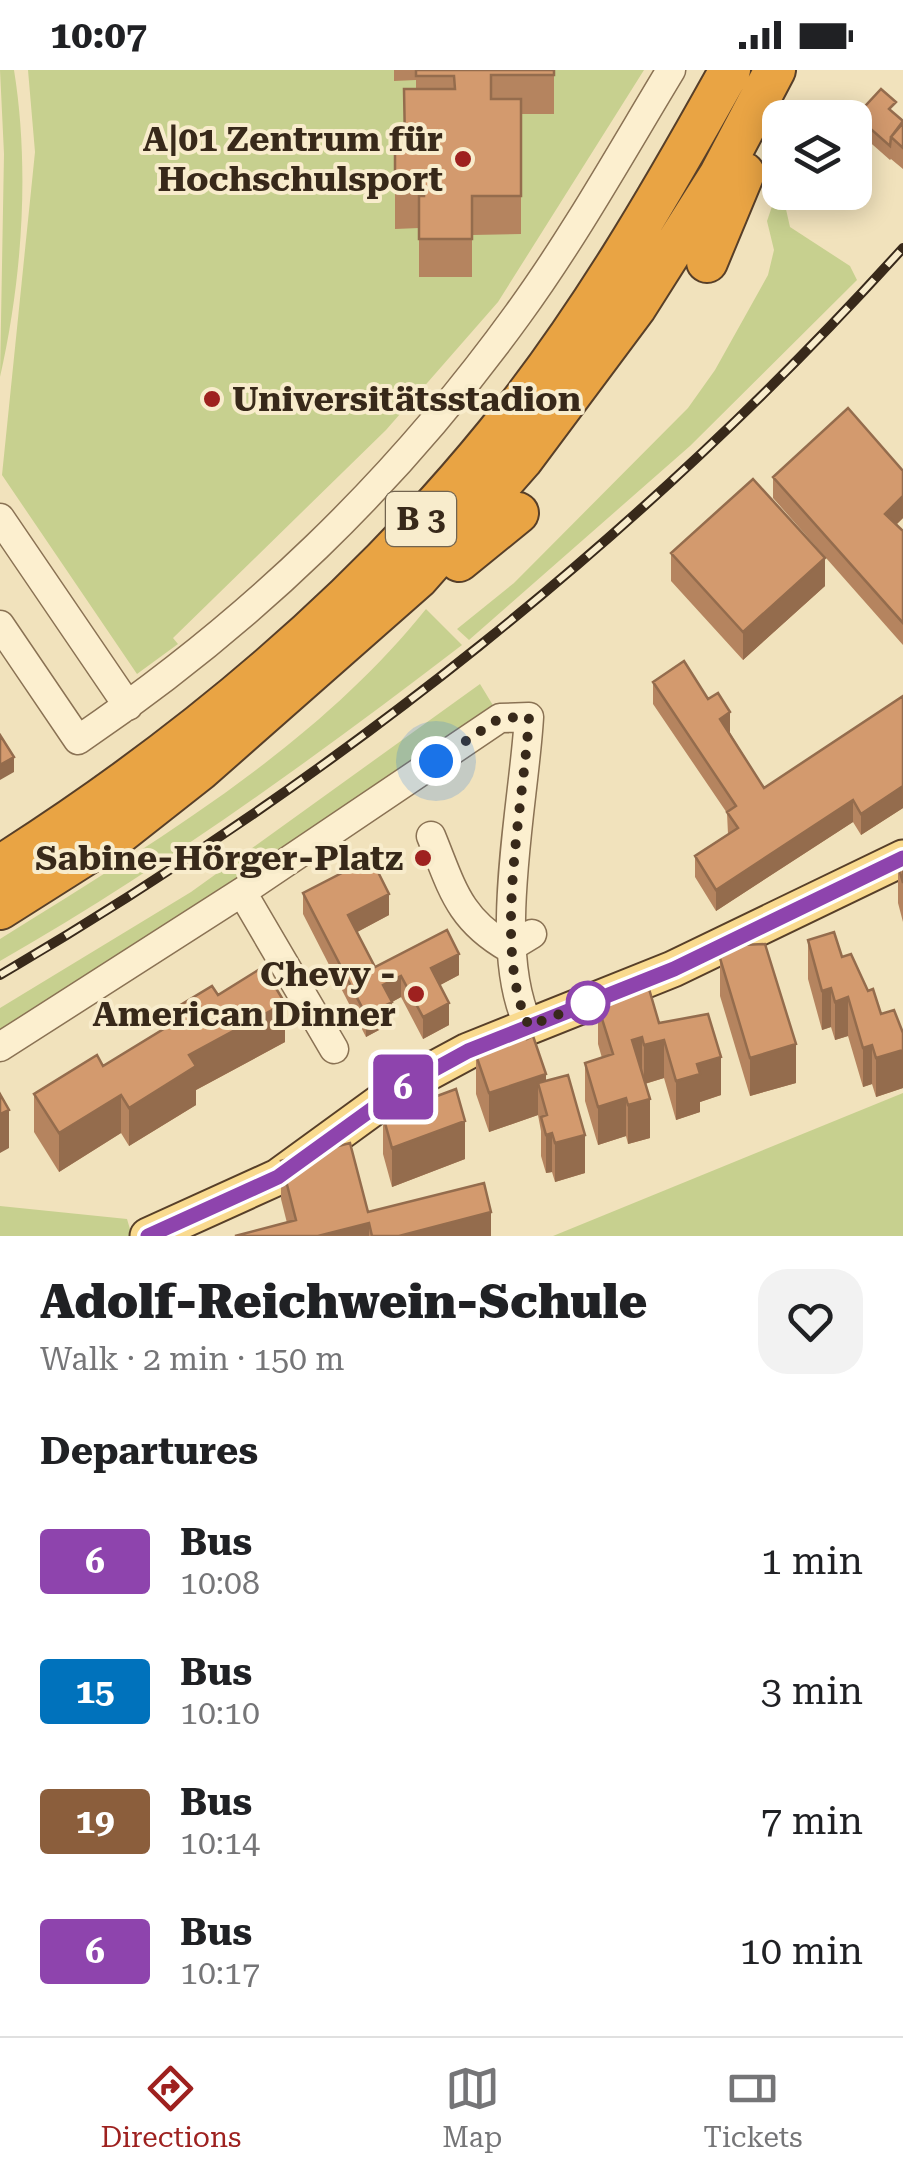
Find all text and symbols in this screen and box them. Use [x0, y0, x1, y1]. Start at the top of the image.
text: 10:07 [50, 13, 147, 57]
map controls [762, 100, 872, 210]
button: layers [762, 100, 872, 210]
place label: A|01 Zentrum für Hochschulsport [143, 119, 443, 200]
marker: A|01 Zentrum für Hochschulsport [452, 148, 474, 170]
place label: Universitätsstadion [232, 379, 581, 420]
marker: Universitätsstadion [201, 388, 223, 410]
road number: B 3 [386, 492, 456, 546]
your location [411, 736, 461, 786]
place label: Sabine-Hörger-Platz [35, 838, 403, 879]
marker: Sabine-Hörger-Platz [412, 847, 434, 869]
place label: Chevy - American Dinner [93, 954, 396, 1035]
unlabelled marker [567, 982, 609, 1024]
marker: Chevy - American Dinner [405, 983, 427, 1005]
line badge: 6 [370, 1054, 436, 1120]
text: 6 [393, 1067, 413, 1108]
button: heart [758, 1269, 863, 1374]
text: Adolf-Reichwein-Schule [40, 1274, 647, 1330]
text: Walk · 2 min · 150 m [40, 1340, 344, 1378]
text: Departures [40, 1429, 258, 1473]
text: Bus [180, 1520, 252, 1564]
text: 1 min [761, 1539, 863, 1583]
text: 6 [85, 1541, 105, 1582]
text: 10:08 [180, 1564, 260, 1602]
text: Bus [180, 1650, 252, 1694]
text: 3 min [761, 1669, 863, 1713]
text: 15 [75, 1671, 115, 1712]
text: 10:10 [180, 1694, 260, 1732]
text: Bus [180, 1780, 252, 1824]
text: 7 min [761, 1799, 863, 1843]
text: 19 [75, 1801, 115, 1842]
text: 10:14 [180, 1824, 260, 1862]
text: Bus [180, 1910, 252, 1954]
text: 10 min [740, 1929, 863, 1973]
text: 6 [85, 1931, 105, 1972]
text: 10:17 [180, 1954, 260, 1992]
tab: Directions [100, 2061, 241, 2154]
tab: Map [442, 2061, 502, 2154]
tab: Tickets [703, 2061, 803, 2154]

